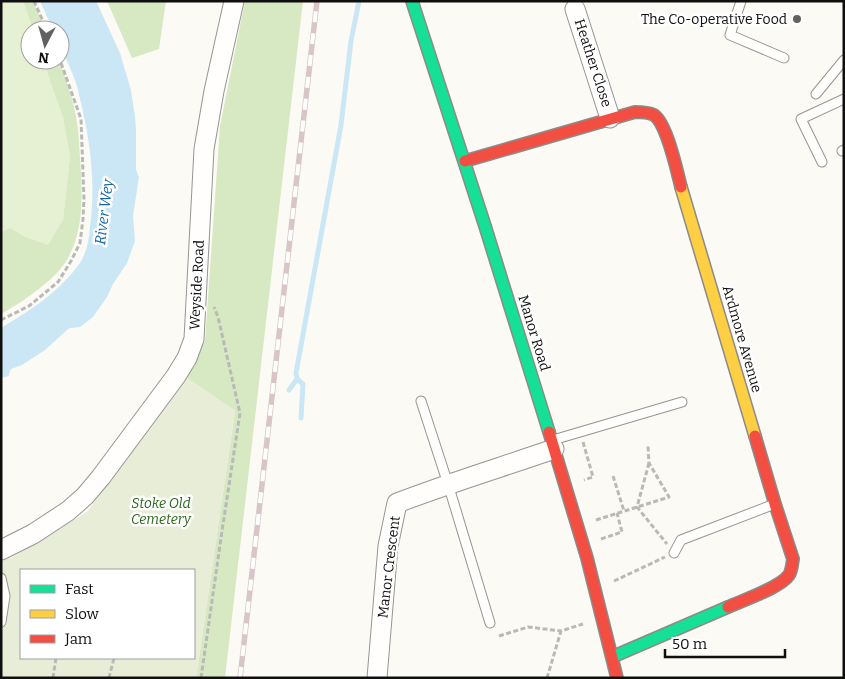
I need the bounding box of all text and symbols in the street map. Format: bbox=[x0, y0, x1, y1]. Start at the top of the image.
place label: The Co-operative Food bbox=[641, 11, 787, 28]
marker: The Co-operative Food bbox=[791, 13, 803, 25]
street label: Heather Close bbox=[571, 17, 615, 109]
north arrow bbox=[20, 20, 70, 70]
text: N bbox=[37, 48, 50, 66]
water label: River Wey bbox=[91, 177, 117, 246]
street label: Weyside Road bbox=[186, 239, 208, 331]
street label: Ardmore Avenue bbox=[719, 283, 765, 395]
street label: Manor Road bbox=[514, 293, 554, 373]
park label: Stoke Old Cemetery bbox=[131, 495, 192, 528]
street label: Manor Crescent bbox=[374, 515, 404, 619]
legend bbox=[20, 569, 195, 659]
text: Fast bbox=[65, 580, 94, 598]
text: Slow bbox=[65, 605, 100, 623]
scale bar bbox=[665, 626, 785, 658]
text: Jam bbox=[64, 630, 93, 648]
text: 50 m bbox=[672, 635, 708, 653]

